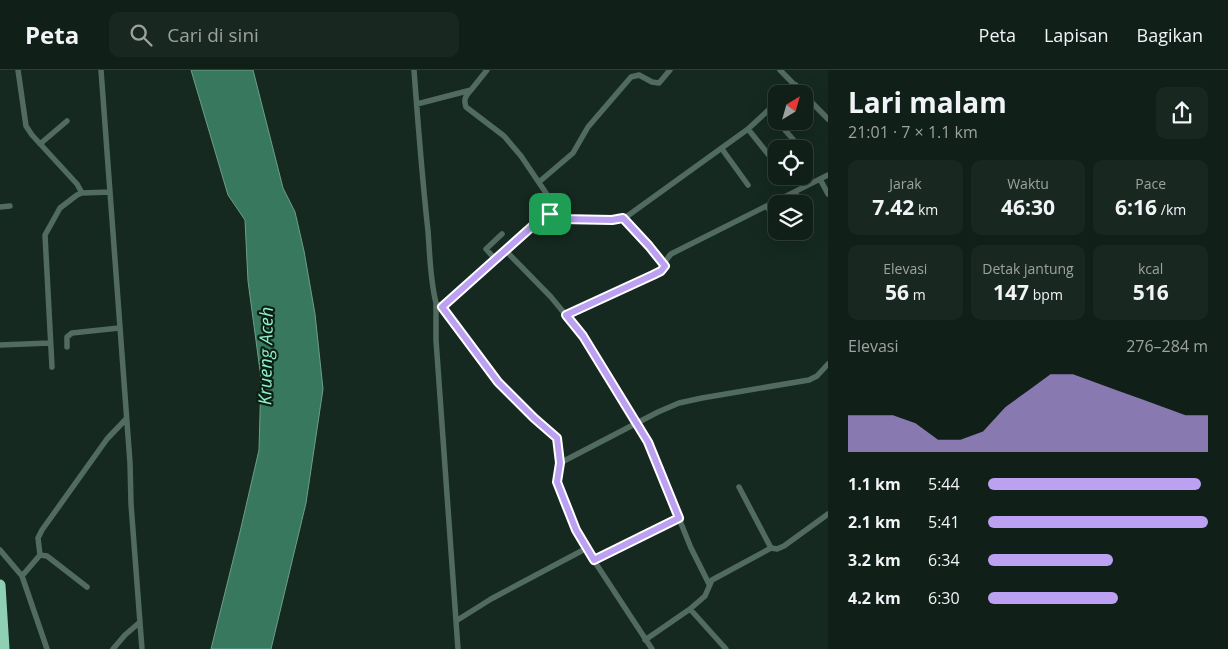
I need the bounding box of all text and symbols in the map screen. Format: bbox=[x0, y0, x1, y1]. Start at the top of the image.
search box bbox=[109, 12, 459, 57]
text: Peta bbox=[25, 18, 79, 51]
icon: search bbox=[127, 21, 155, 49]
text: Cari di sini bbox=[167, 22, 259, 48]
text: Peta bbox=[979, 23, 1016, 47]
text: Lapisan bbox=[1044, 23, 1109, 47]
text: Bagikan bbox=[1137, 23, 1203, 47]
text: Lari malam bbox=[848, 83, 1007, 121]
north arrow bbox=[768, 85, 812, 130]
map controls bbox=[768, 85, 813, 240]
button: share bbox=[1156, 87, 1208, 139]
text: 21:01 · 7 × 1.1 km bbox=[848, 121, 978, 143]
button: locate bbox=[768, 140, 813, 185]
text: Jarak bbox=[889, 174, 922, 193]
text: Waktu bbox=[1007, 174, 1049, 193]
text: Pace bbox=[1135, 174, 1166, 193]
pin bbox=[529, 193, 571, 235]
text: 7.42 bbox=[872, 193, 914, 221]
text: 46:30 bbox=[1001, 193, 1055, 221]
text: 6:16 bbox=[1115, 193, 1157, 221]
button: layers bbox=[768, 195, 813, 240]
icon: arrive bbox=[536, 200, 564, 228]
text: km bbox=[914, 200, 938, 219]
text: /km bbox=[1157, 200, 1186, 219]
text: Elevasi bbox=[883, 259, 927, 278]
text: Detak jantung bbox=[982, 259, 1074, 278]
text: kcal bbox=[1138, 259, 1163, 278]
text: 56 bbox=[885, 278, 909, 306]
text: 147 bbox=[993, 278, 1029, 306]
text: 516 bbox=[1133, 278, 1169, 306]
text: m bbox=[909, 285, 926, 304]
text: bpm bbox=[1029, 285, 1063, 304]
water label: Krueng Aceh bbox=[252, 307, 278, 405]
text: Elevasi bbox=[848, 335, 898, 357]
text: 276–284 m bbox=[1126, 335, 1208, 357]
text: 1.1 km bbox=[848, 473, 901, 495]
text: 5:44 bbox=[928, 473, 960, 495]
text: 2.1 km bbox=[848, 511, 901, 533]
text: 5:41 bbox=[928, 511, 960, 533]
text: 3.2 km bbox=[848, 549, 901, 571]
text: 6:34 bbox=[928, 549, 960, 571]
text: 4.2 km bbox=[848, 587, 901, 609]
text: 6:30 bbox=[928, 587, 960, 609]

